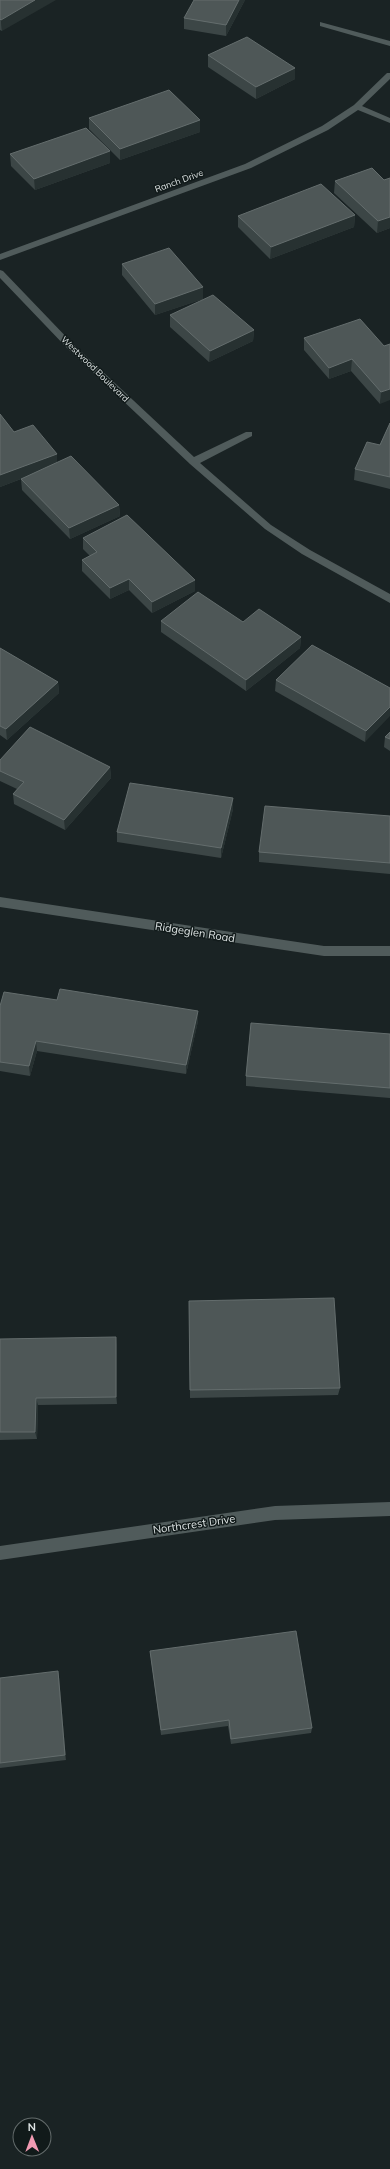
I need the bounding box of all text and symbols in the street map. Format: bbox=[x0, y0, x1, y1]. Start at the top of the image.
street label: Ranch Drive bbox=[153, 167, 205, 194]
street label: Westwood Boulevard bbox=[59, 333, 132, 404]
street label: Ridgeglen Road bbox=[154, 919, 236, 945]
street label: Northcrest Drive bbox=[152, 1511, 236, 1537]
north arrow bbox=[12, 2117, 52, 2157]
text: N bbox=[28, 2120, 36, 2134]

